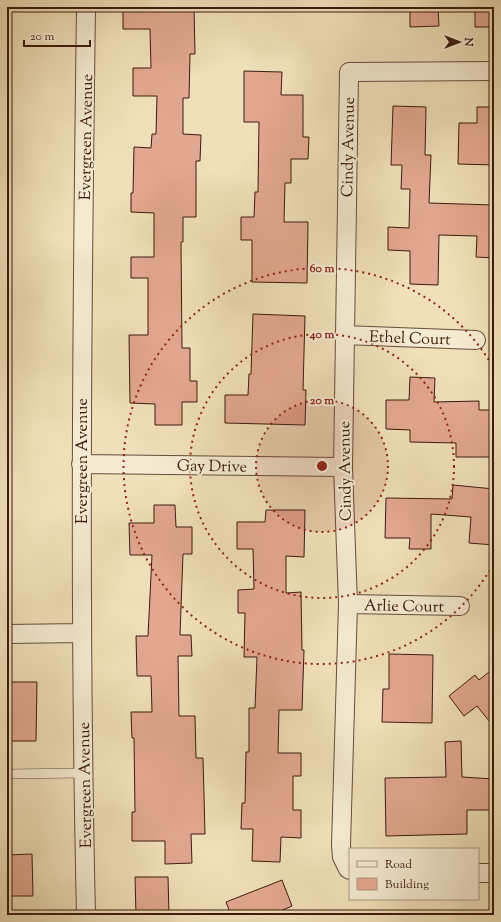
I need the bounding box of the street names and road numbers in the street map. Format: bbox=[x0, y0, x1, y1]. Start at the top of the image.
street label: Evergreen Avenue bbox=[75, 74, 100, 200]
street label: Cindy Avenue bbox=[337, 97, 362, 197]
street label: Ethel Court bbox=[369, 327, 452, 352]
street label: Evergreen Avenue bbox=[72, 398, 95, 524]
street label: Cindy Avenue bbox=[334, 421, 359, 521]
street label: Gay Drive bbox=[177, 455, 247, 480]
street label: Arlie Court bbox=[364, 595, 445, 620]
street label: Evergreen Avenue bbox=[74, 722, 99, 848]

